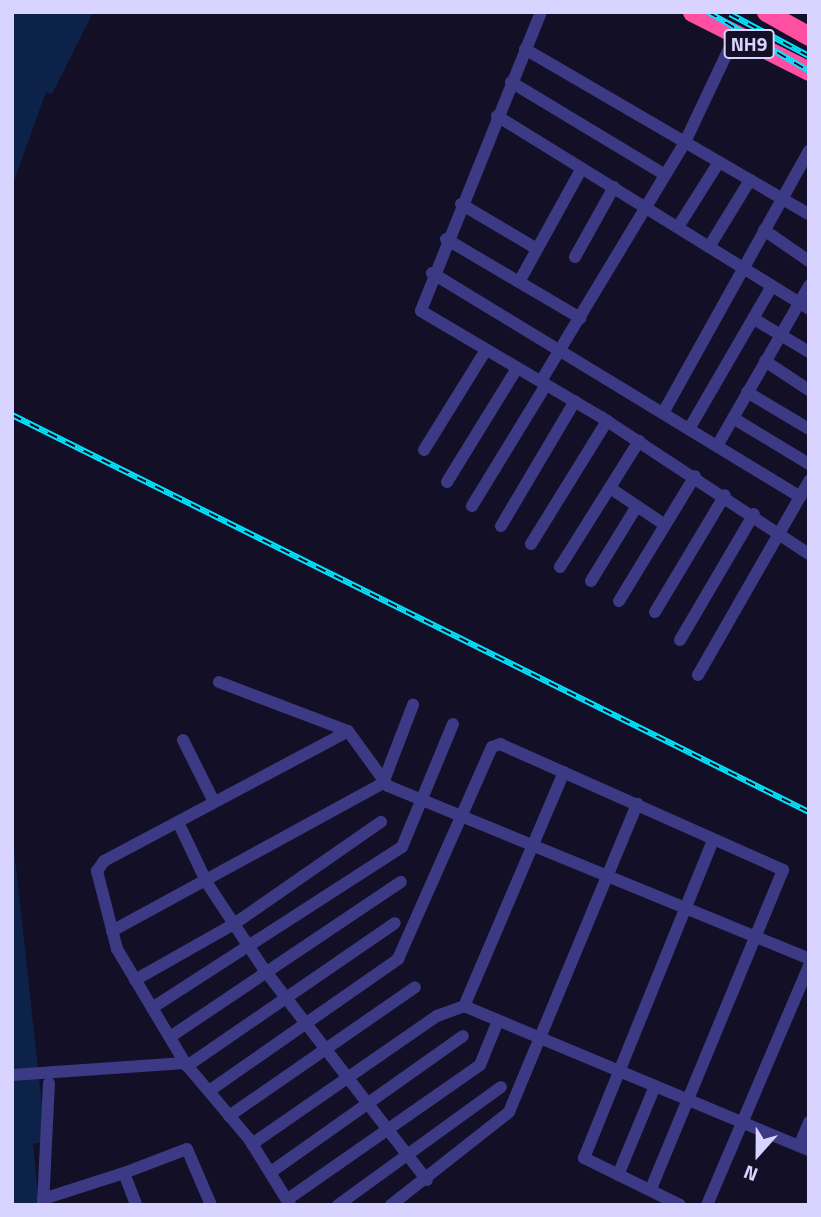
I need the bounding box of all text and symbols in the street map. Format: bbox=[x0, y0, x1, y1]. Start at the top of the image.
road number: NH9 bbox=[723, 28, 775, 60]
north arrow bbox=[723, 1119, 793, 1189]
text: N bbox=[739, 1158, 762, 1190]

